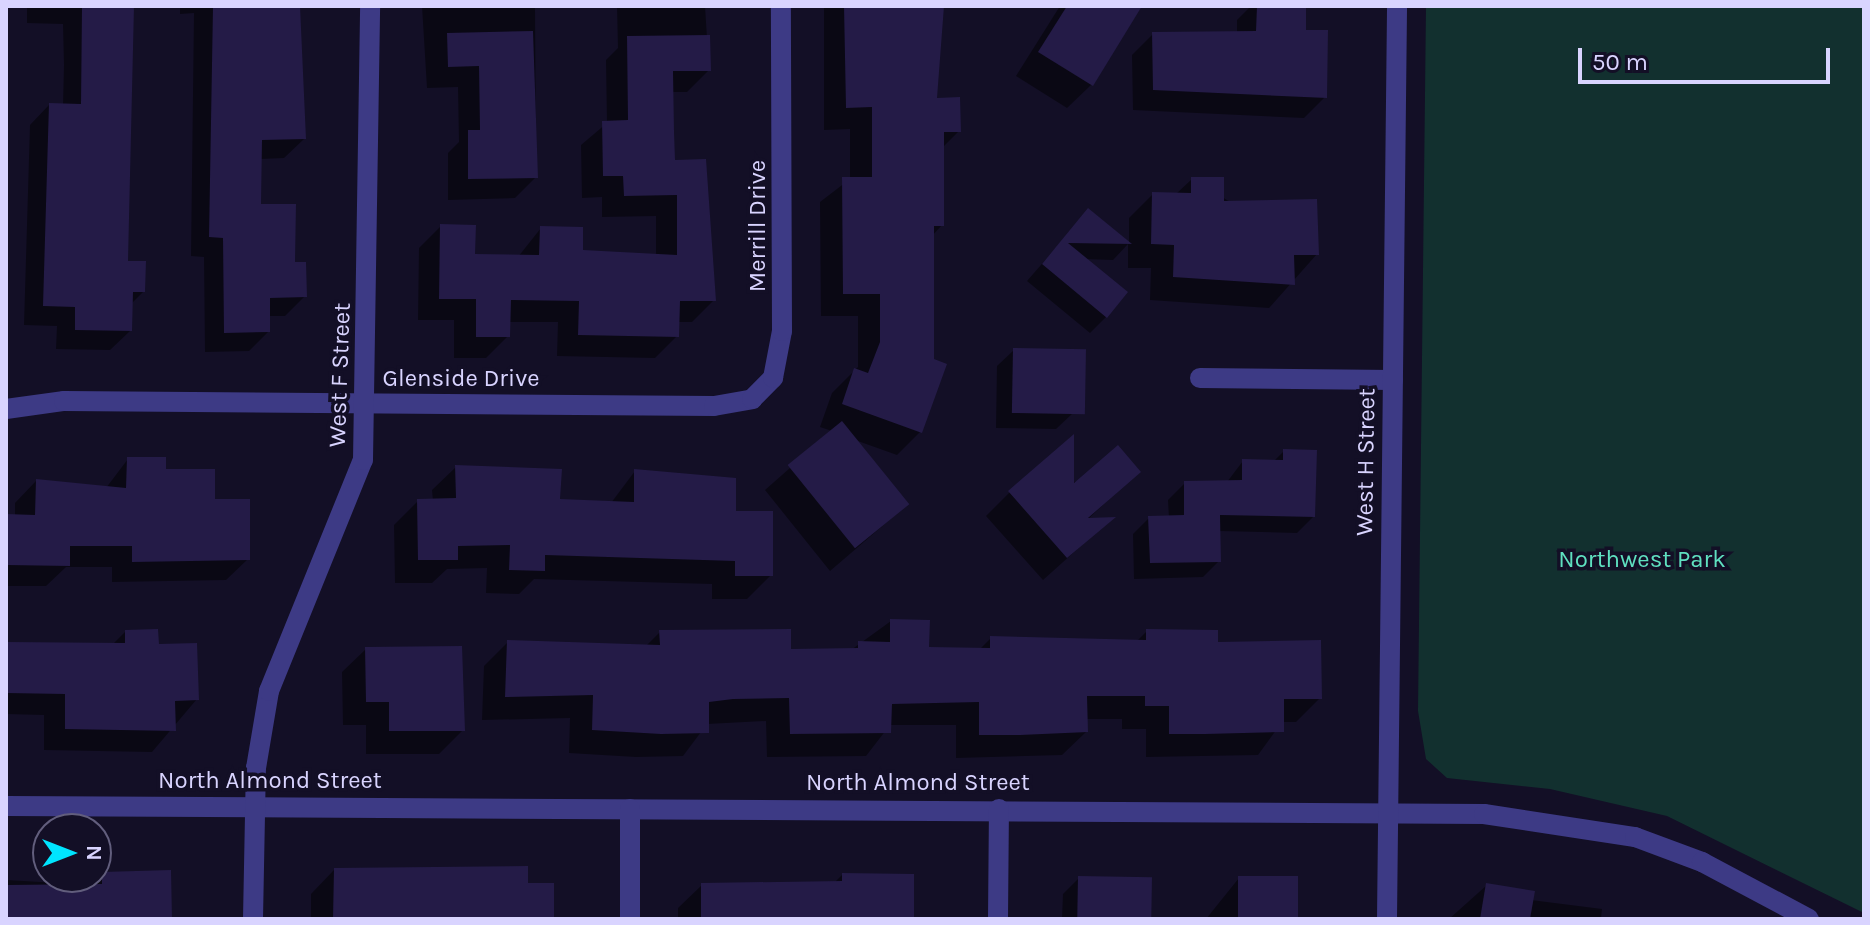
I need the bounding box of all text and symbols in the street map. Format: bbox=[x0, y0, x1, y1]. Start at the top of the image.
scale bar bbox=[1582, 32, 1834, 82]
text: 50 m bbox=[1592, 48, 1648, 76]
street label: Merrill Drive bbox=[744, 160, 772, 292]
street label: West F Street bbox=[323, 302, 357, 448]
street label: Glenside Drive bbox=[382, 365, 540, 393]
street label: West H Street bbox=[1350, 388, 1382, 536]
park label: Northwest Park bbox=[1558, 546, 1726, 574]
street label: North Almond Street bbox=[158, 767, 382, 795]
street label: North Almond Street bbox=[806, 769, 1030, 797]
north arrow bbox=[32, 813, 112, 893]
text: N bbox=[81, 845, 107, 861]

